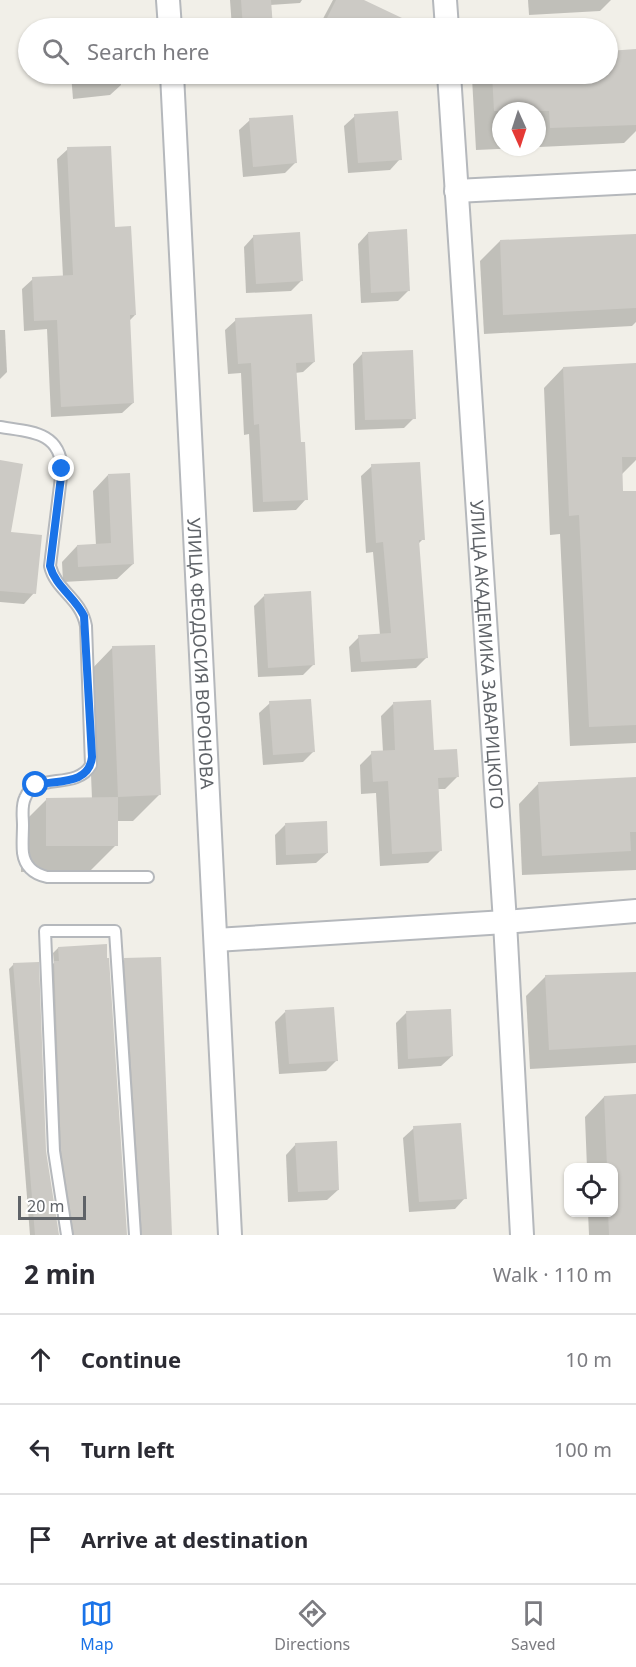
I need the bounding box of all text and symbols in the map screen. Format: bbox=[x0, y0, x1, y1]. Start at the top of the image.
search box bbox=[18, 18, 618, 84]
icon: search bbox=[39, 35, 72, 68]
text: Search here bbox=[87, 36, 209, 66]
north arrow bbox=[492, 102, 546, 156]
route end bbox=[48, 455, 74, 481]
street label: УЛИЦА АКАДЕМИКА ЗАВАРИЦКОГО bbox=[465, 499, 510, 810]
street label: УЛИЦА ФЕОДОСИЯ ВОРОНОВА bbox=[182, 517, 220, 790]
route start bbox=[22, 771, 48, 797]
map controls bbox=[564, 1163, 618, 1217]
button: locate bbox=[564, 1163, 618, 1217]
scale bar bbox=[18, 1193, 86, 1220]
text: 20 m bbox=[27, 1195, 64, 1217]
text: 2 min bbox=[24, 1256, 96, 1292]
text: Walk · 110 m bbox=[493, 1261, 612, 1288]
icon: ahead bbox=[24, 1343, 57, 1376]
text: Continue bbox=[81, 1344, 181, 1374]
text: 10 m bbox=[565, 1346, 612, 1373]
icon: left bbox=[24, 1433, 57, 1466]
text: Turn left bbox=[81, 1434, 175, 1464]
text: 100 m bbox=[554, 1436, 612, 1463]
icon: arrive bbox=[24, 1523, 57, 1556]
text: Arrive at destination bbox=[81, 1524, 308, 1554]
tab: Map bbox=[80, 1597, 114, 1655]
tab: Directions bbox=[274, 1597, 350, 1655]
tab: Saved bbox=[511, 1597, 556, 1655]

